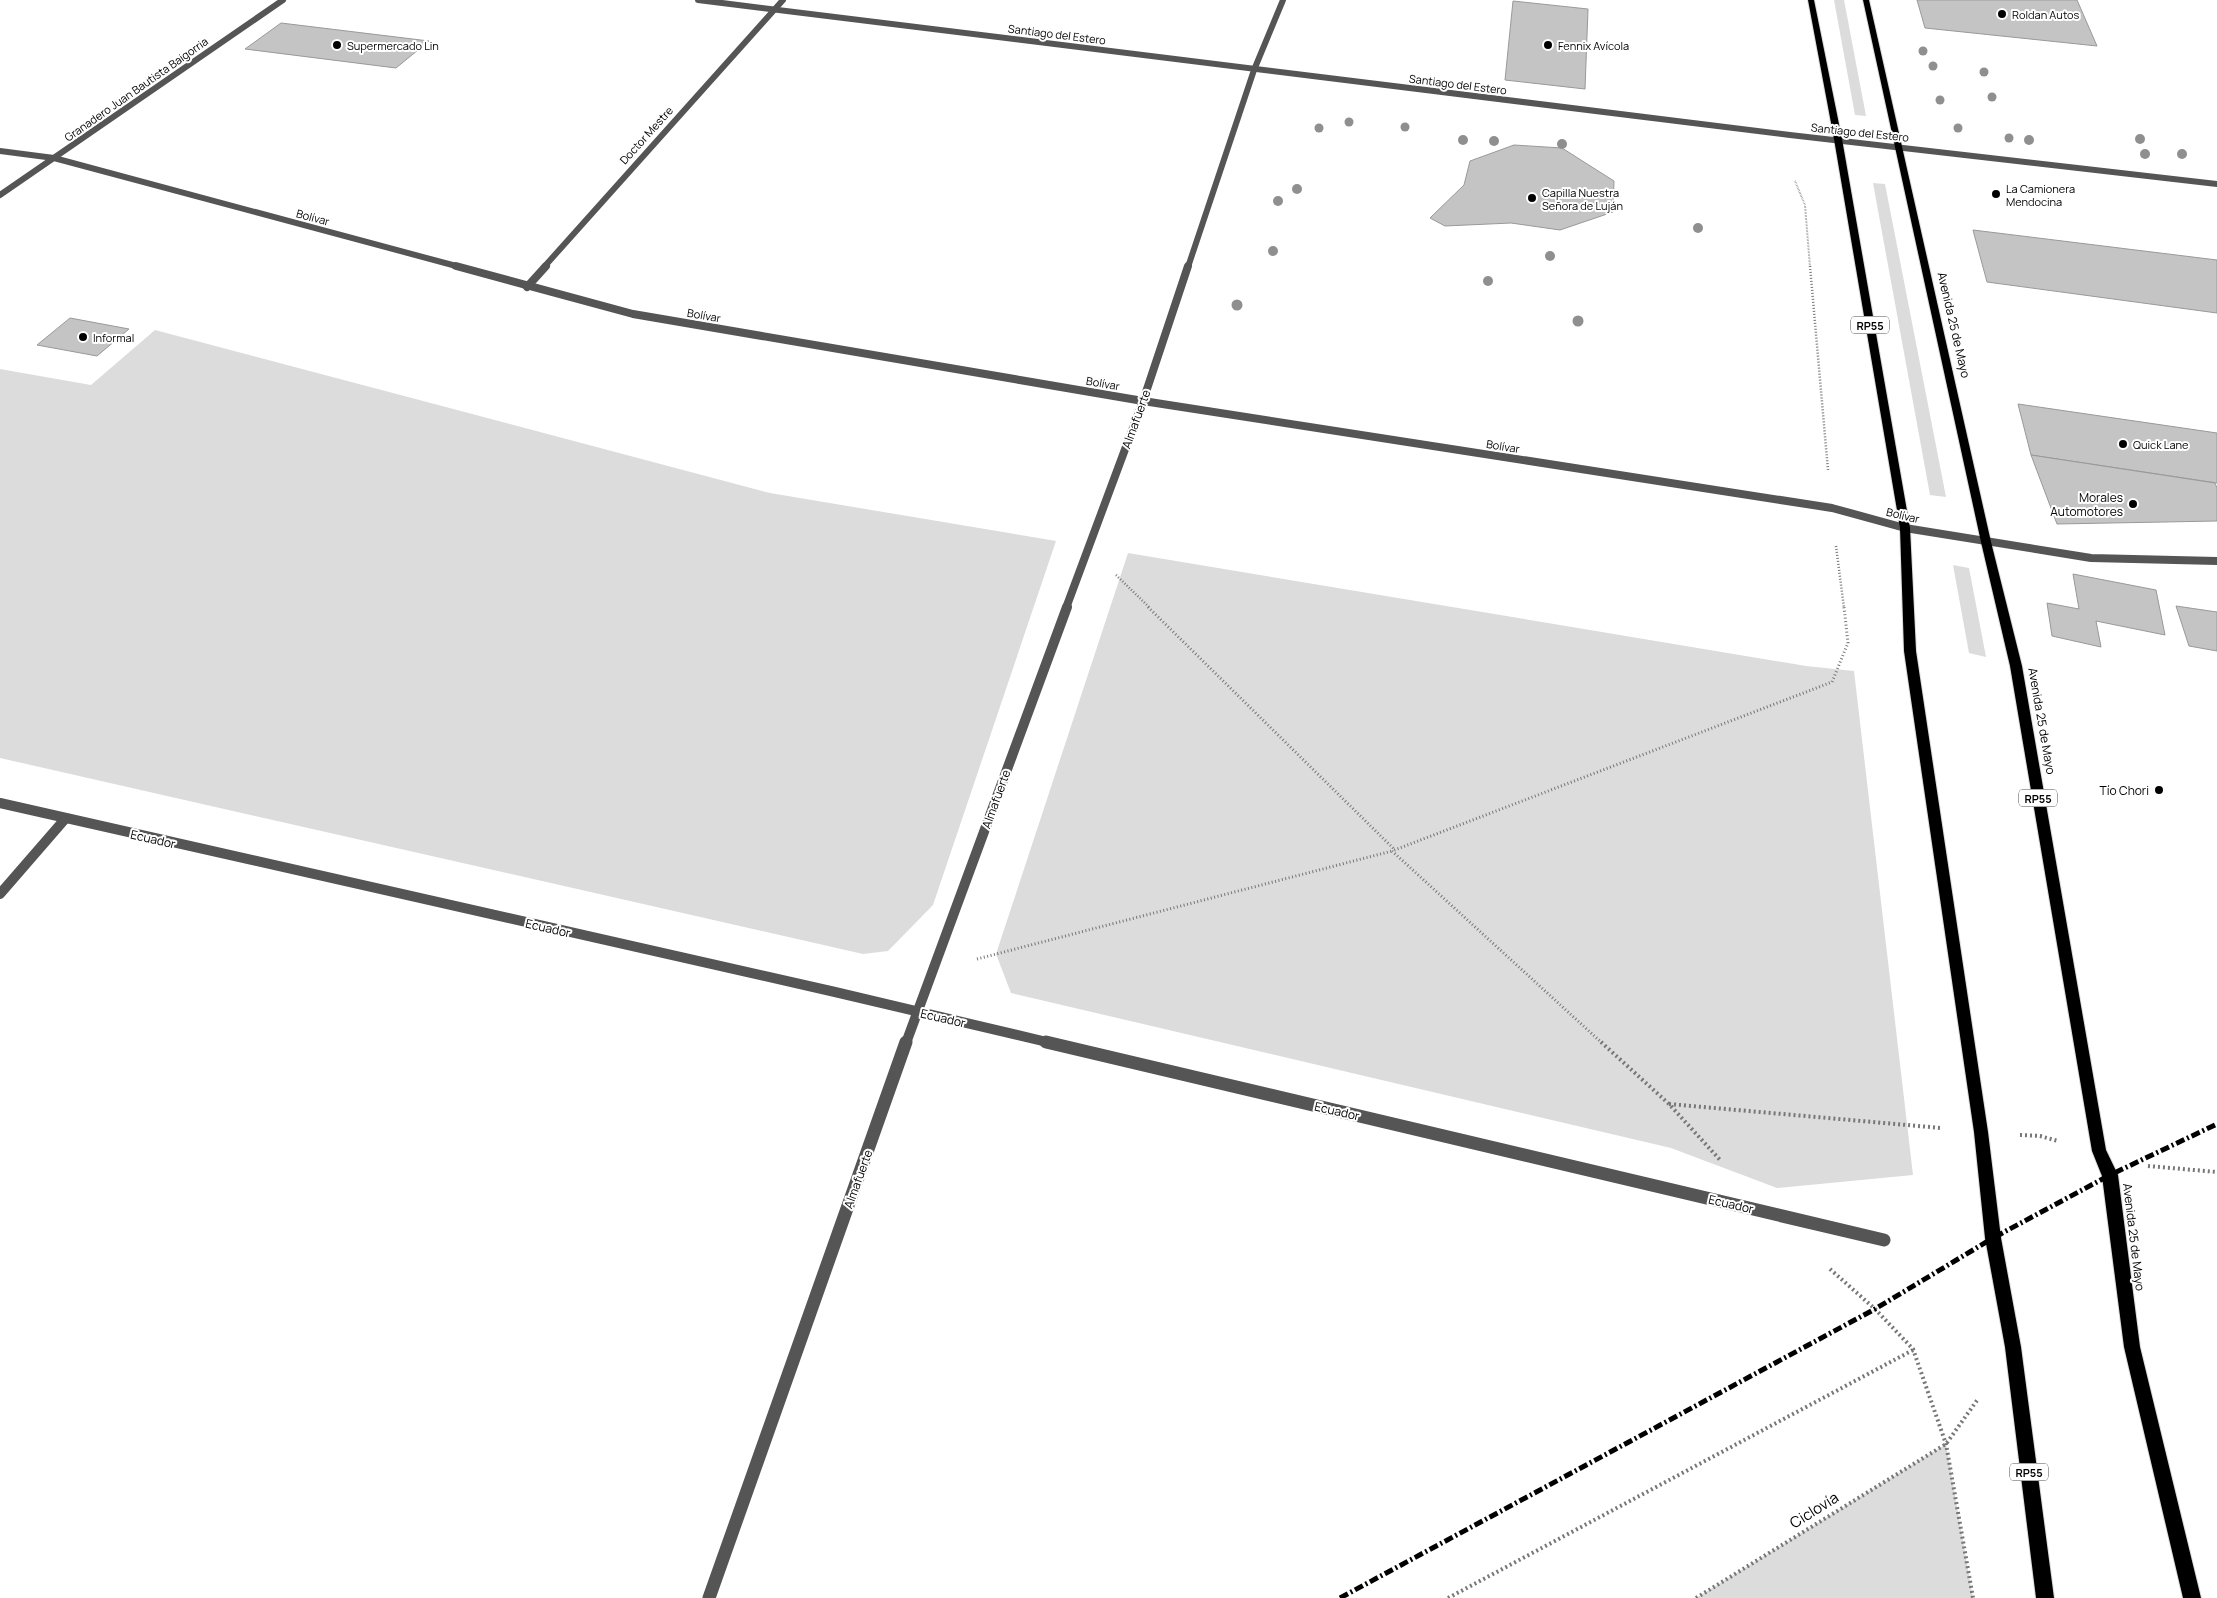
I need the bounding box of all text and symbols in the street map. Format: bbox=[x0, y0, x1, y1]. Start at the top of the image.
place label: Roldan Autos bbox=[2012, 7, 2080, 22]
marker: Roldan Autos bbox=[1996, 8, 2008, 20]
street label: Santiago del Estero bbox=[1007, 21, 1107, 48]
street label: Granadero Juan Bautista Baigorria bbox=[61, 33, 211, 145]
place label: Supermercado Lin bbox=[347, 38, 439, 53]
place label: Fennix Avícola bbox=[1558, 38, 1629, 53]
marker: Supermercado Lin bbox=[331, 39, 343, 51]
marker: Fennix Avícola bbox=[1542, 39, 1554, 51]
street label: Santiago del Estero bbox=[1408, 71, 1508, 98]
street label: Doctor Mestre bbox=[616, 102, 676, 167]
street label: Santiago del Estero bbox=[1810, 119, 1910, 145]
place label: La Camionera Mendocina bbox=[2006, 181, 2075, 209]
place label: Capilla Nuestra Señora de Luján bbox=[1542, 185, 1623, 213]
marker: La Camionera Mendocina bbox=[1990, 188, 2002, 200]
marker: Capilla Nuestra Señora de Luján bbox=[1526, 192, 1538, 204]
street label: Bolívar bbox=[295, 205, 331, 229]
street label: Avenida 25 de Mayo bbox=[1934, 270, 1974, 380]
street label: Bolívar bbox=[686, 305, 722, 325]
road number: RP55 bbox=[1851, 316, 1889, 334]
place label: Informal bbox=[93, 330, 134, 345]
marker: Informal bbox=[77, 331, 89, 343]
street label: Bolívar bbox=[1085, 373, 1121, 393]
street label: Almafuerte bbox=[1117, 387, 1155, 451]
street label: Bolívar bbox=[1485, 436, 1521, 456]
place label: Quick Lane bbox=[2133, 437, 2189, 452]
marker: Quick Lane bbox=[2117, 438, 2129, 450]
place label: Morales Automotores bbox=[2050, 489, 2123, 520]
marker: Morales Automotores bbox=[2127, 498, 2139, 510]
street label: Bolívar bbox=[1885, 504, 1921, 526]
street label: Avenida 25 de Mayo bbox=[2024, 666, 2060, 776]
street label: Almafuerte bbox=[977, 767, 1015, 831]
place label: Tío Chori bbox=[2100, 782, 2149, 799]
marker: Tío Chori bbox=[2153, 784, 2165, 796]
road number: RP55 bbox=[2019, 790, 2057, 806]
street label: Ecuador bbox=[129, 826, 178, 853]
street label: Ecuador bbox=[524, 915, 573, 942]
street label: Ecuador bbox=[919, 1005, 968, 1032]
street label: Ecuador bbox=[1313, 1098, 1362, 1125]
street label: Almafuerte bbox=[839, 1147, 877, 1211]
street label: Avenida 25 de Mayo bbox=[2119, 1182, 2149, 1292]
street label: Ecuador bbox=[1707, 1191, 1756, 1218]
road number: RP55 bbox=[2010, 1464, 2048, 1480]
street label: Ciclovía bbox=[1786, 1487, 1842, 1533]

